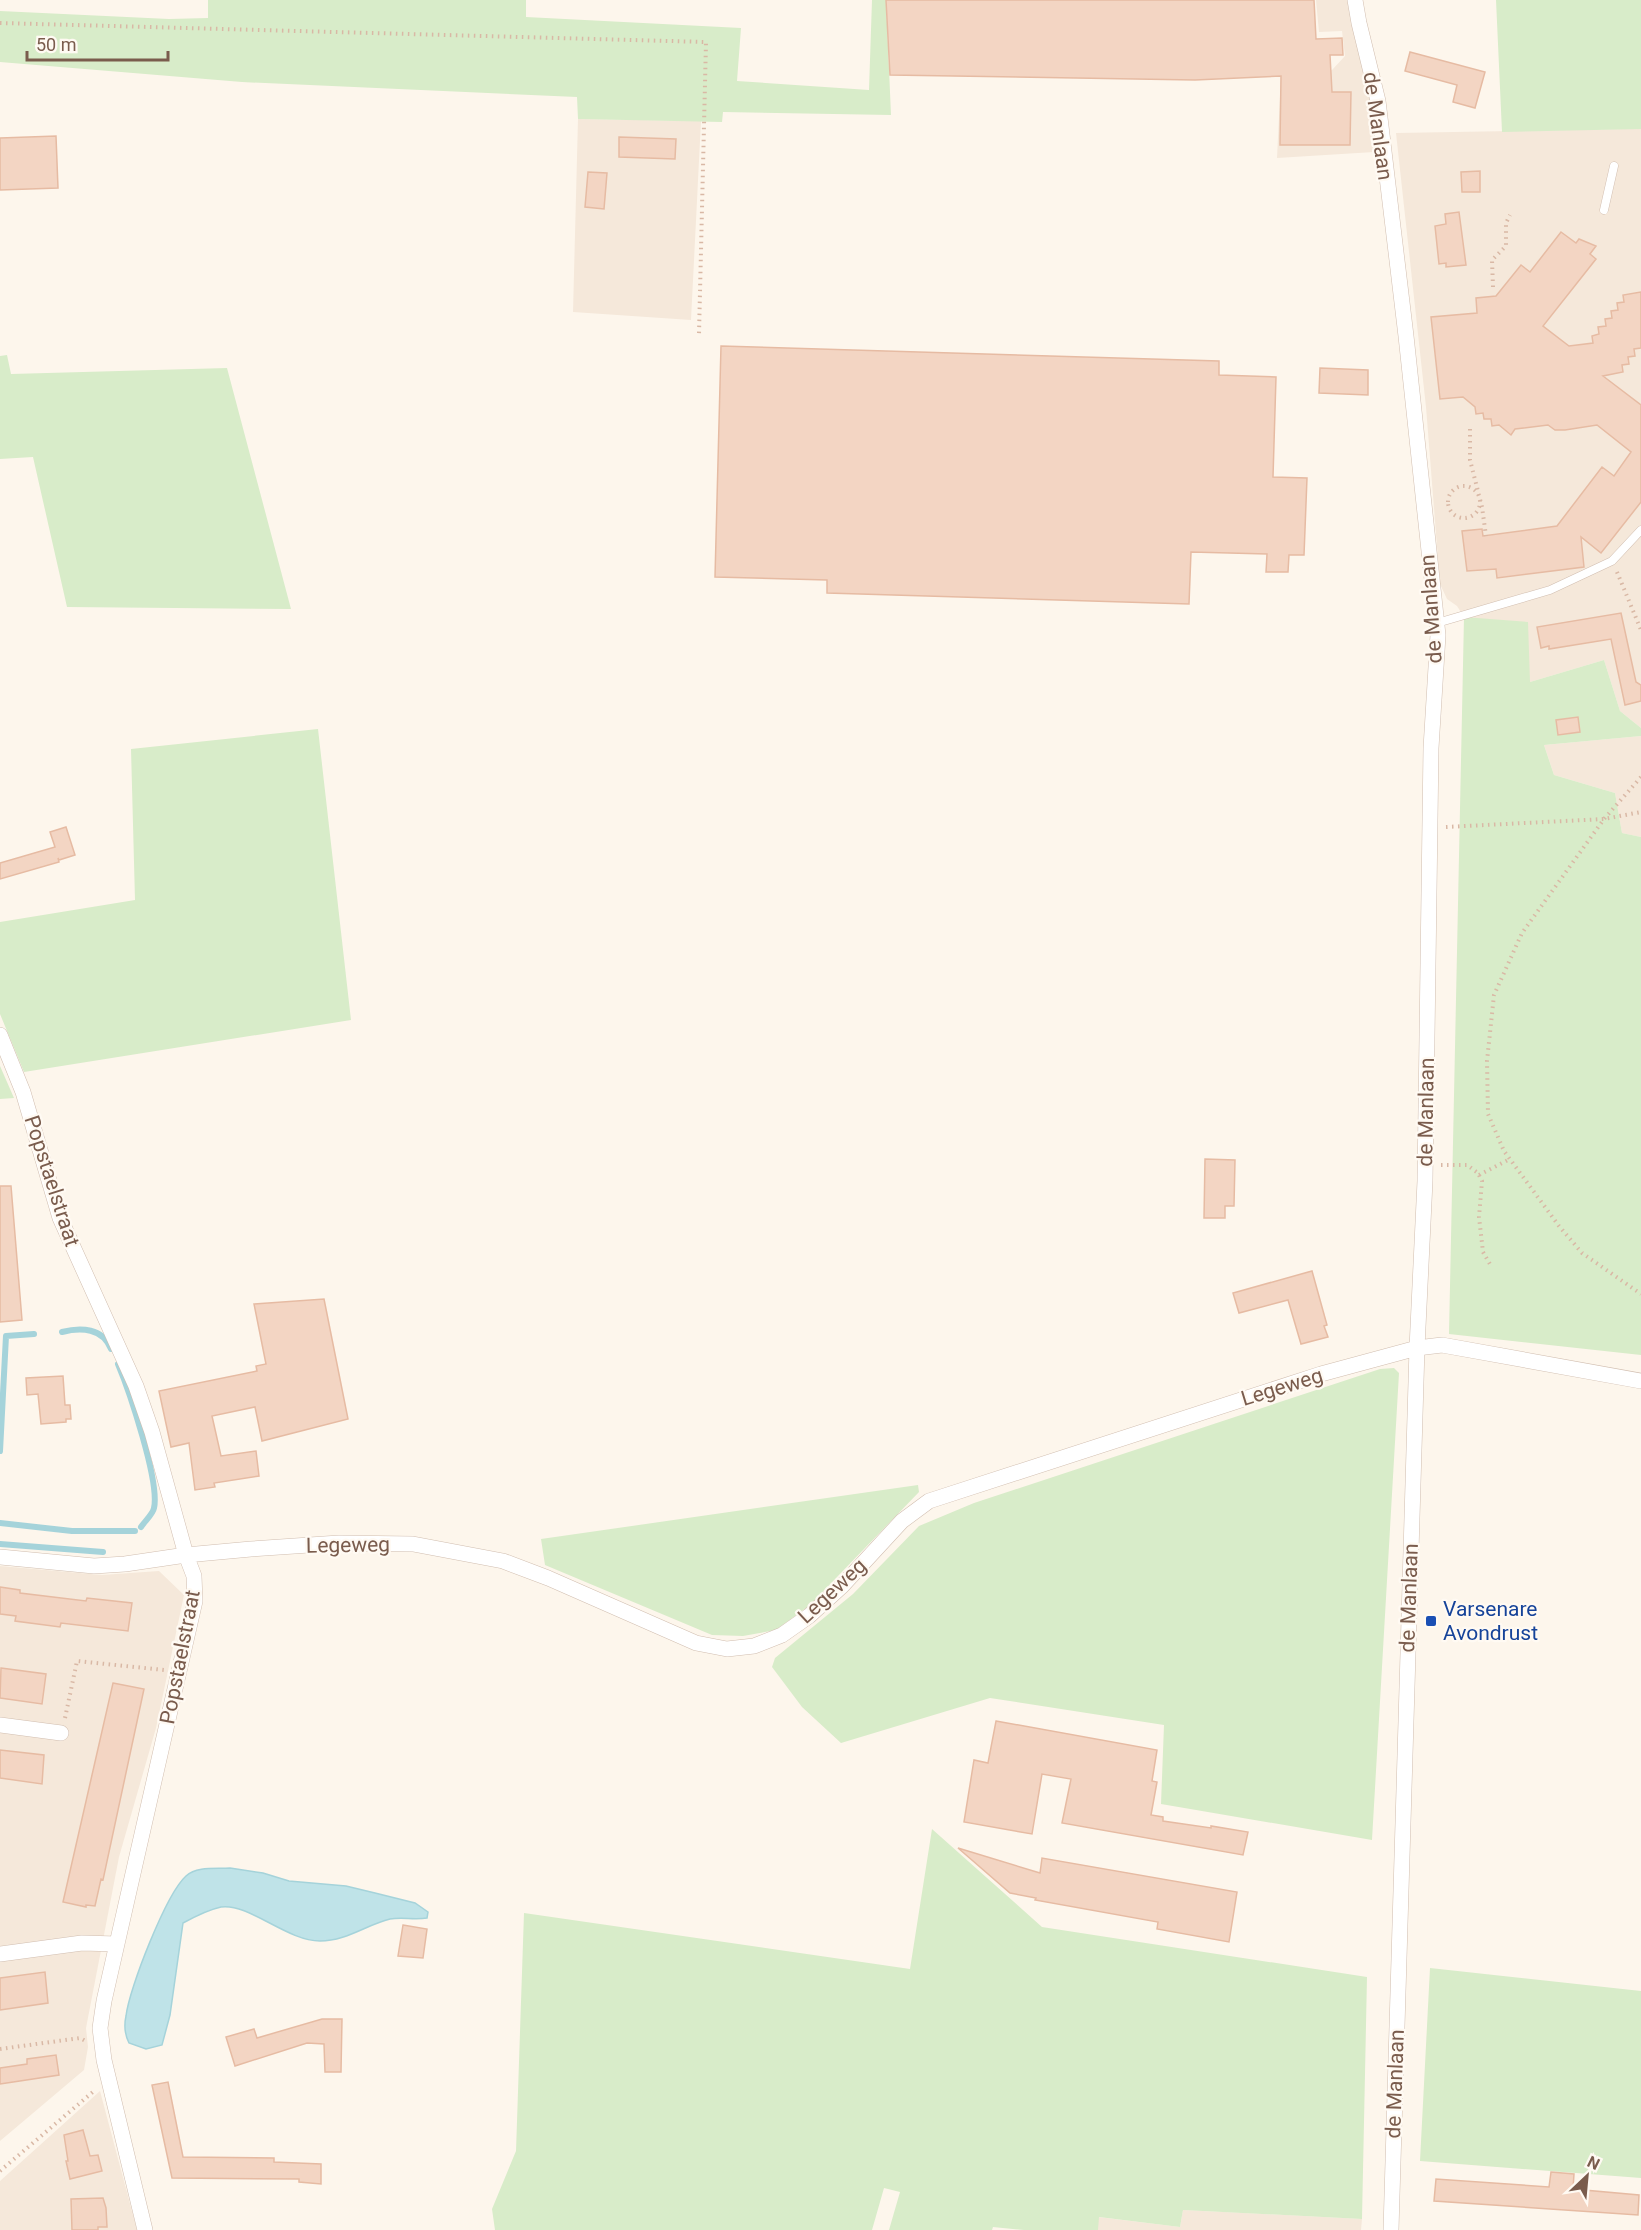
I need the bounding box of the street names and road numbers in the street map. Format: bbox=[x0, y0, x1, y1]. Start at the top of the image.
street label: de Manlaan bbox=[1359, 70, 1397, 182]
street label: de Manlaan bbox=[1415, 554, 1447, 664]
street label: de Manlaan bbox=[1413, 1057, 1439, 1167]
street label: Popstaelstraat bbox=[20, 1112, 85, 1250]
street label: Legeweg bbox=[1238, 1363, 1326, 1411]
street label: Legeweg bbox=[306, 1532, 390, 1558]
street label: de Manlaan bbox=[1395, 1543, 1423, 1653]
street label: Legeweg bbox=[793, 1554, 871, 1628]
street label: Popstaelstraat bbox=[155, 1588, 205, 1726]
street label: de Manlaan bbox=[1381, 2029, 1409, 2139]

